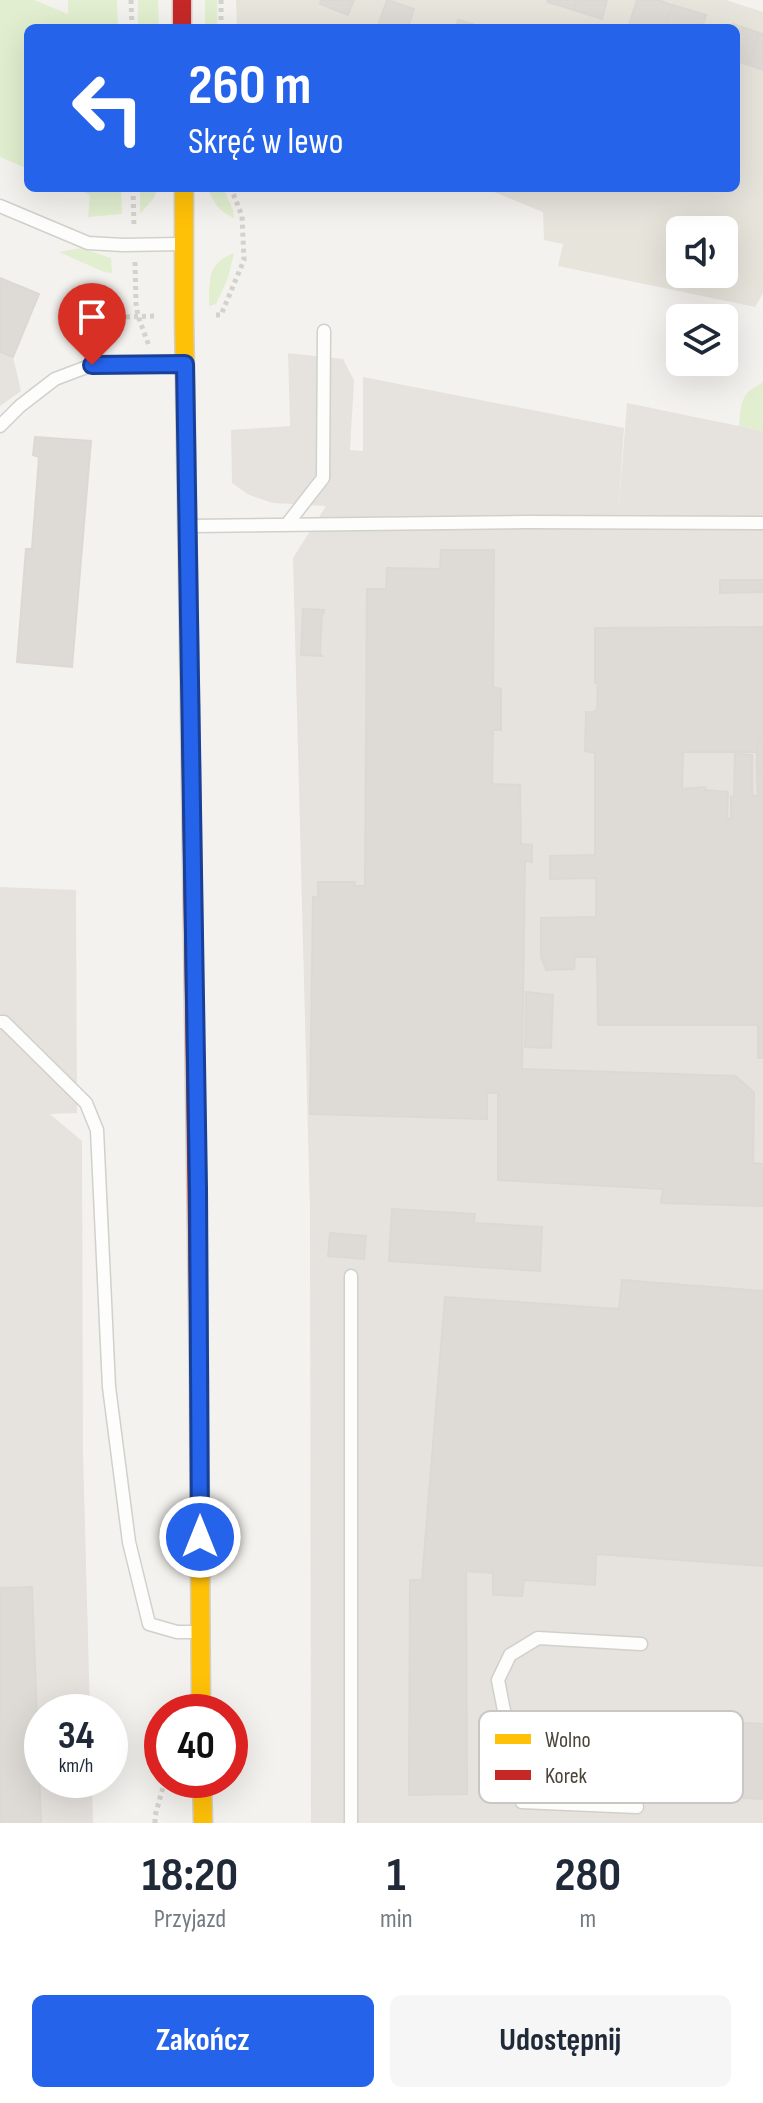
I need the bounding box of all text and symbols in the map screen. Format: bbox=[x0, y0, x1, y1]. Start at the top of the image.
text: 260 m bbox=[188, 53, 311, 120]
icon: left bbox=[56, 56, 160, 160]
text: Skręć w lewo bbox=[188, 121, 343, 164]
map controls bbox=[666, 216, 738, 376]
button: sound bbox=[666, 216, 738, 288]
pin bbox=[58, 283, 126, 365]
icon: arrive bbox=[70, 295, 114, 339]
button: layers bbox=[666, 304, 738, 376]
position arrow bbox=[158, 1495, 242, 1579]
speed limit sign: 40 bbox=[144, 1694, 248, 1798]
legend bbox=[479, 1711, 743, 1803]
text: 34 bbox=[58, 1712, 94, 1760]
text: Wolno bbox=[545, 1727, 591, 1754]
text: km/h bbox=[59, 1754, 93, 1778]
text: Korek bbox=[545, 1763, 588, 1790]
text: 18:20 bbox=[142, 1847, 238, 1904]
text: 1 bbox=[387, 1847, 406, 1904]
text: 280 bbox=[555, 1847, 621, 1904]
text: Przyjazd bbox=[154, 1904, 226, 1935]
text: min bbox=[380, 1904, 413, 1935]
text: m bbox=[579, 1904, 596, 1935]
button: Zakończ bbox=[32, 1995, 374, 2087]
button: Udostępnij bbox=[390, 1995, 731, 2087]

